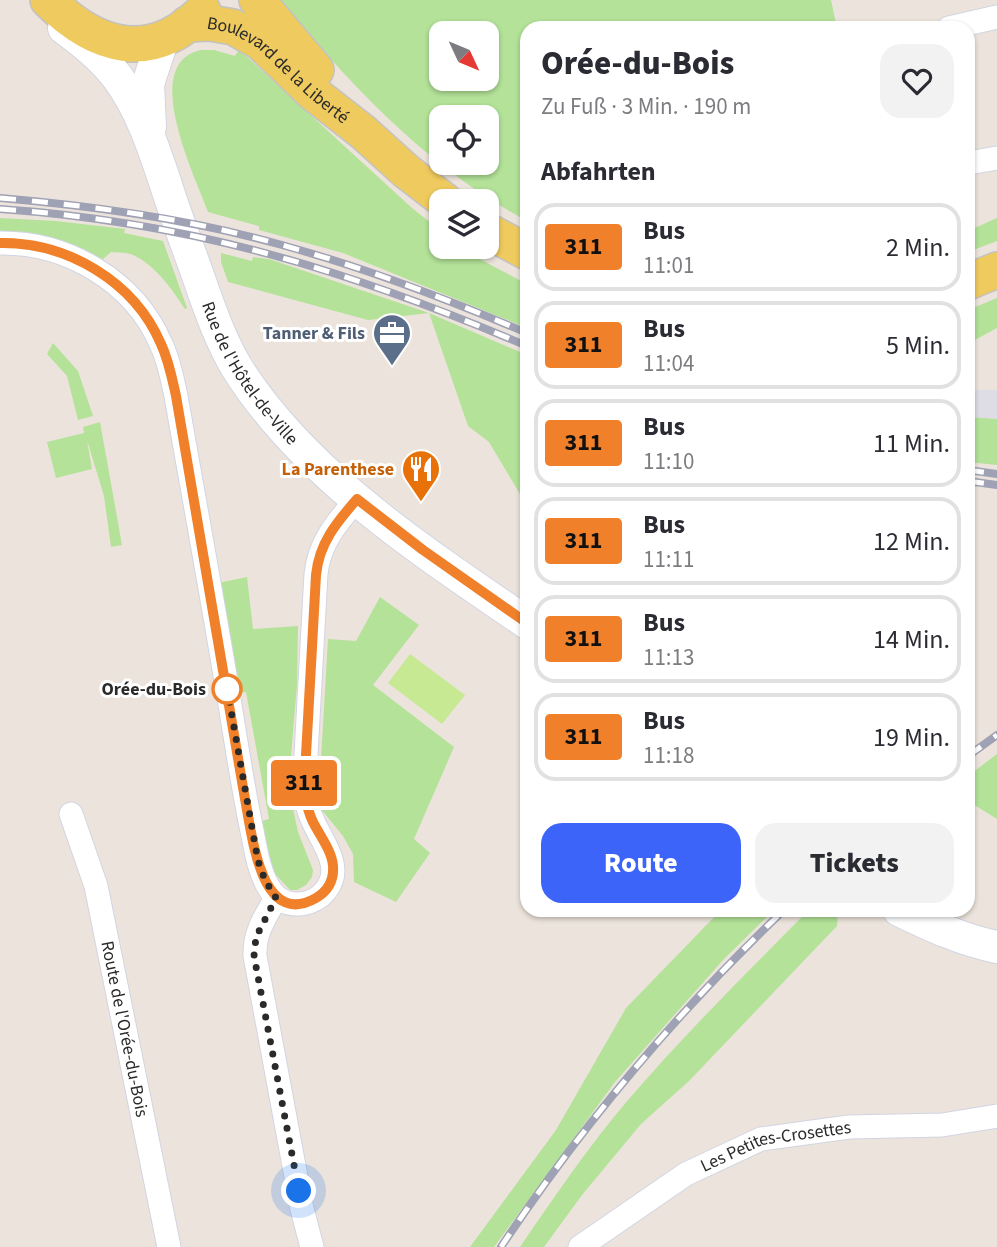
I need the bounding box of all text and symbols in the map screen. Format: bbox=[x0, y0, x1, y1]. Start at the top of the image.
street label: Boulevard de la Liberté bbox=[205, 11, 354, 130]
north arrow bbox=[429, 21, 499, 91]
map controls bbox=[429, 21, 499, 259]
text: Orée-du-Bois bbox=[541, 40, 734, 87]
button: heart bbox=[880, 44, 954, 118]
text: Zu Fuß · 3 Min. · 190 m bbox=[541, 90, 751, 123]
button: locate bbox=[429, 105, 499, 175]
text: Abfahrten bbox=[541, 153, 656, 190]
button: layers bbox=[429, 189, 499, 259]
text: Bus bbox=[643, 212, 685, 249]
text: 311 bbox=[564, 229, 603, 264]
text: 2 Min. bbox=[886, 229, 950, 266]
text: 11:01 bbox=[643, 249, 694, 282]
street label: Rue de l'Hôtel-de-Ville bbox=[195, 298, 304, 451]
text: Bus bbox=[643, 310, 685, 347]
office icon: Tanner & Fils bbox=[371, 312, 413, 367]
place label: Tanner & Fils bbox=[263, 321, 365, 346]
text: 311 bbox=[564, 327, 603, 362]
text: 5 Min. bbox=[886, 327, 950, 364]
text: 11:04 bbox=[643, 347, 694, 380]
text: Bus bbox=[643, 408, 685, 445]
text: 311 bbox=[564, 425, 603, 460]
text: 11 Min. bbox=[873, 425, 950, 462]
text: 11:10 bbox=[643, 445, 694, 478]
restaurant icon: La Parenthese bbox=[400, 448, 442, 503]
place label: La Parenthese bbox=[282, 457, 394, 482]
text: Bus bbox=[643, 506, 685, 543]
text: 311 bbox=[564, 523, 603, 558]
text: 12 Min. bbox=[873, 523, 950, 560]
text: 11:11 bbox=[643, 543, 694, 576]
text: Bus bbox=[643, 604, 685, 641]
text: 311 bbox=[564, 621, 603, 656]
text: 14 Min. bbox=[873, 621, 950, 658]
text: 11:13 bbox=[643, 641, 694, 674]
marker: Orée-du-Bois bbox=[212, 674, 242, 704]
place label: Orée-du-Bois bbox=[102, 677, 206, 702]
text: Bus bbox=[643, 702, 685, 739]
text: 311 bbox=[564, 719, 603, 754]
text: 19 Min. bbox=[873, 719, 950, 756]
text: 11:18 bbox=[643, 739, 694, 772]
line badge: 311 bbox=[264, 760, 344, 806]
text: 311 bbox=[285, 765, 323, 800]
button: Route bbox=[541, 823, 741, 903]
button: Tickets bbox=[755, 823, 954, 903]
street label: Route de l'Orée-du-Bois bbox=[94, 939, 154, 1119]
street label: Les Petites-Crosettes bbox=[696, 1115, 853, 1179]
your location bbox=[281, 1173, 316, 1208]

